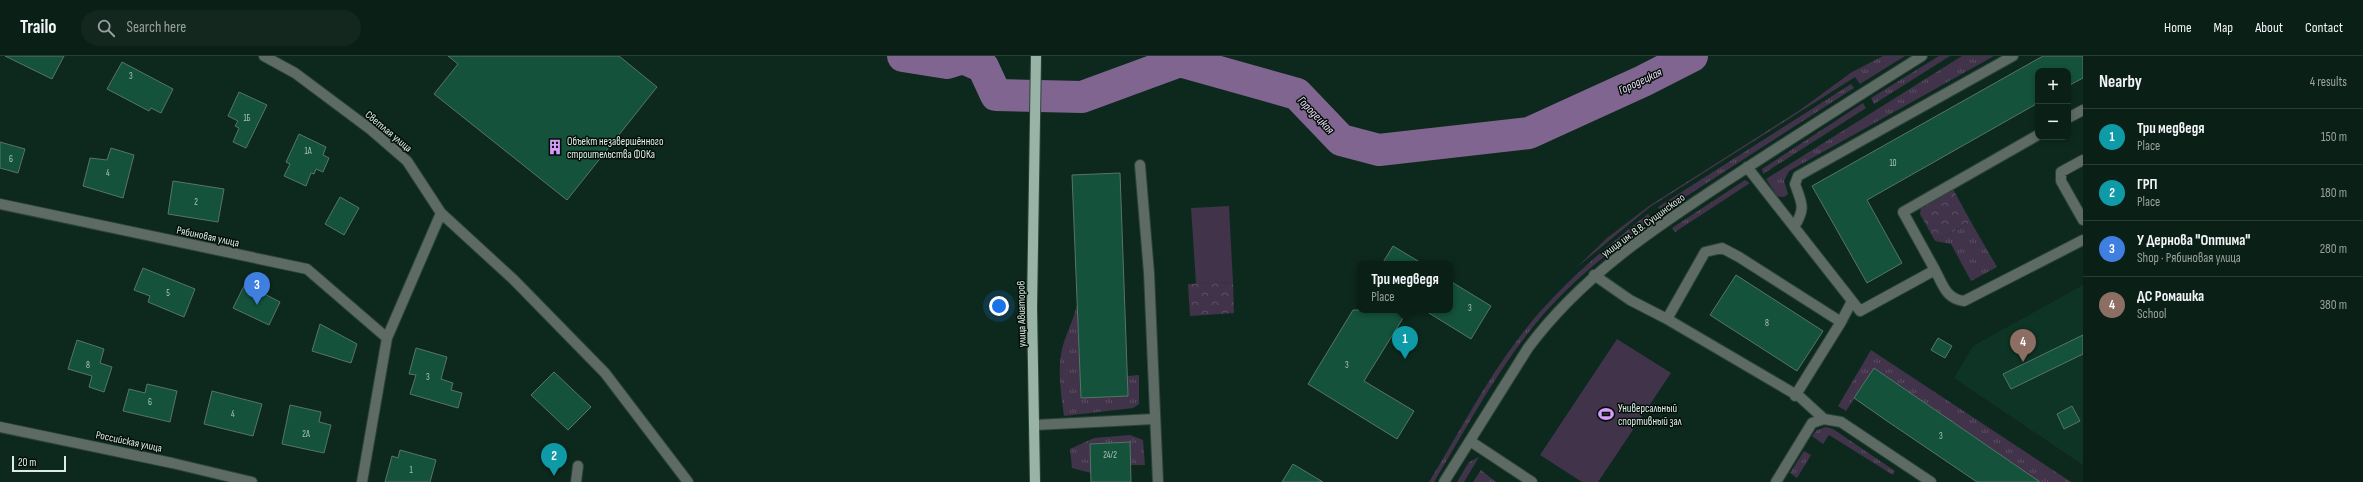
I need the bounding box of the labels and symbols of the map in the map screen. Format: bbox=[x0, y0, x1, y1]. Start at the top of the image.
water label: Городецкая bbox=[1616, 65, 1665, 98]
house number: 3 bbox=[129, 71, 133, 82]
water label: Городецкая bbox=[1294, 93, 1337, 138]
street label: Светлая улица bbox=[363, 108, 415, 155]
house number: 1Б bbox=[243, 113, 251, 124]
place label: Объект незавершённого строительства ФОКа bbox=[567, 135, 664, 161]
building icon: Объект незавершённого строительства ФОКа bbox=[546, 138, 564, 156]
house number: 1А bbox=[304, 146, 312, 157]
house number: 6 bbox=[9, 154, 13, 165]
house number: 10 bbox=[1889, 158, 1897, 169]
house number: 4 bbox=[106, 168, 110, 179]
street label: улица им. В.В. Сущинского bbox=[1599, 191, 1688, 260]
house number: 2 bbox=[194, 197, 198, 208]
street label: Рябиновая улица bbox=[175, 224, 240, 249]
pin: 3 bbox=[244, 272, 270, 305]
street label: улица Авиаторов bbox=[1014, 280, 1029, 347]
house number: 5 bbox=[166, 288, 170, 299]
your location bbox=[989, 296, 1009, 316]
house number: 3 bbox=[1468, 303, 1472, 314]
house number: 8 bbox=[1765, 318, 1769, 329]
pin: 1 bbox=[1392, 326, 1418, 359]
pin: 4 bbox=[2010, 329, 2036, 362]
house number: 8 bbox=[86, 360, 90, 371]
house number: 3 bbox=[1345, 360, 1349, 371]
house number: 3 bbox=[426, 372, 430, 383]
house number: 6 bbox=[148, 397, 152, 408]
place label: Универсальный спортивный зал bbox=[1618, 402, 1682, 428]
sports icon: Универсальный спортивный зал bbox=[1597, 405, 1615, 423]
house number: 4 bbox=[231, 409, 235, 420]
street label: Российская улица bbox=[95, 428, 163, 455]
house number: 2А bbox=[302, 429, 310, 440]
house number: 3 bbox=[1939, 431, 1943, 442]
pin: 2 bbox=[541, 443, 567, 476]
house number: 24/2 bbox=[1103, 450, 1117, 461]
scale bar bbox=[12, 454, 66, 473]
house number: 1 bbox=[409, 465, 413, 476]

